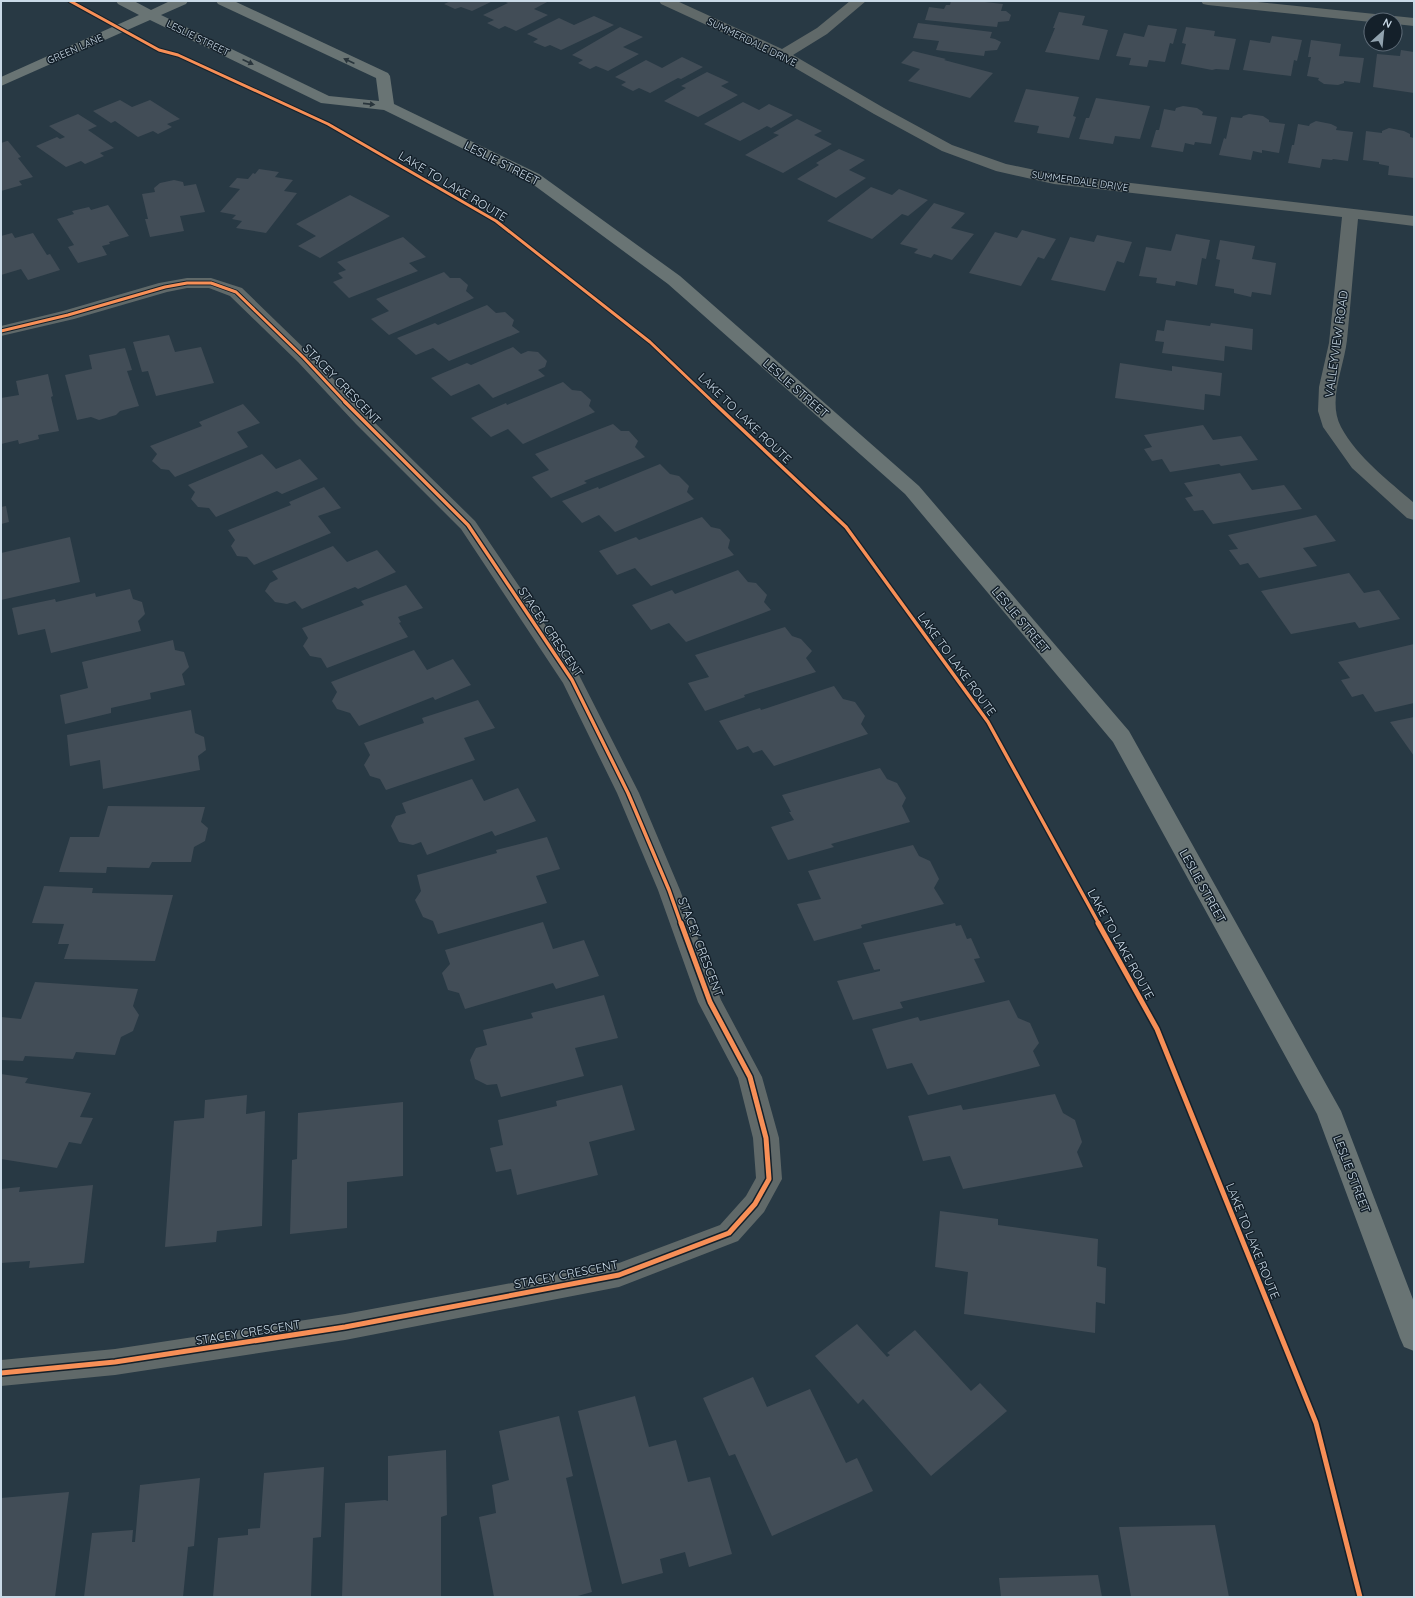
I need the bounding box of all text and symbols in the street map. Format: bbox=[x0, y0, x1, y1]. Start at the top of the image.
north arrow bbox=[1363, 12, 1403, 52]
street label: SUMMERDALE DRIVE bbox=[705, 15, 799, 69]
text: N bbox=[1381, 15, 1394, 31]
street label: LESLIE STREET bbox=[164, 17, 232, 59]
street label: GREEN LANE bbox=[45, 31, 105, 67]
one-way arrow bbox=[344, 58, 355, 64]
one-way arrow bbox=[242, 59, 254, 65]
one-way arrow bbox=[363, 101, 375, 108]
street label: LESLIE STREET bbox=[462, 138, 542, 188]
street label: LAKE TO LAKE ROUTE bbox=[396, 148, 510, 224]
street label: SUMMERDALE DRIVE bbox=[1031, 168, 1130, 194]
street label: VALLEYVIEW ROAD bbox=[1321, 289, 1351, 398]
street label: STACEY CRESCENT bbox=[300, 341, 384, 427]
street label: LESLIE STREET bbox=[760, 355, 832, 421]
street label: LAKE TO LAKE ROUTE bbox=[695, 370, 795, 467]
street label: STACEY CRESCENT bbox=[515, 584, 587, 680]
street label: LESLIE STREET bbox=[989, 584, 1053, 656]
street label: LAKE TO LAKE ROUTE bbox=[915, 609, 1000, 719]
street label: LESLIE STREET bbox=[1176, 846, 1230, 926]
street label: LAKE TO LAKE ROUTE bbox=[1084, 886, 1158, 1002]
street label: STACEY CRESCENT bbox=[675, 895, 727, 999]
street label: LESLIE STREET bbox=[1330, 1133, 1374, 1215]
street label: LAKE TO LAKE ROUTE bbox=[1223, 1181, 1283, 1301]
street label: STACEY CRESCENT bbox=[513, 1257, 619, 1291]
street label: STACEY CRESCENT bbox=[195, 1316, 301, 1348]

